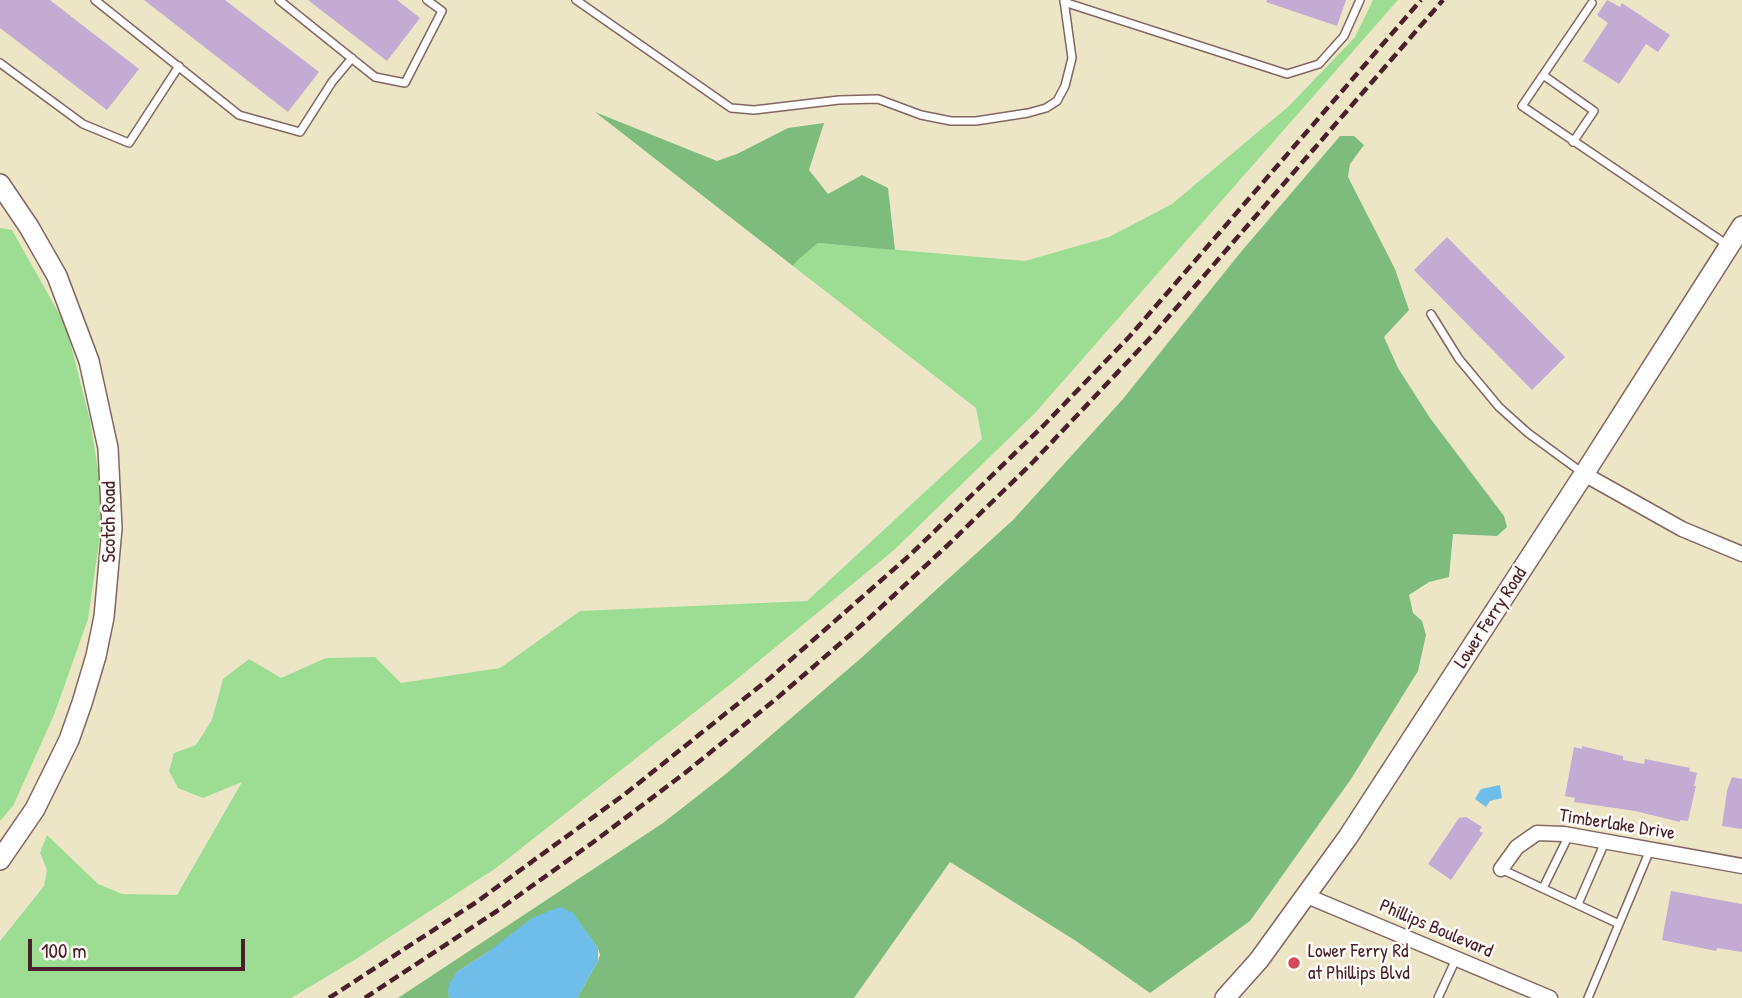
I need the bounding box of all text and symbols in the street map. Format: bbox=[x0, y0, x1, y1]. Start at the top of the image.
street label: Scotch Road bbox=[99, 481, 121, 563]
street label: Lower Ferry Road bbox=[1450, 563, 1532, 673]
street label: Timberlake Drive bbox=[1558, 805, 1676, 845]
street label: Phillips Boulevard bbox=[1376, 895, 1496, 963]
scale bar bbox=[32, 925, 248, 969]
text: 100 m bbox=[41, 936, 87, 965]
place label: Lower Ferry Rd at Phillips Blvd bbox=[1308, 941, 1410, 985]
marker: Lower Ferry Rd at Phillips Blvd bbox=[1286, 955, 1302, 971]

